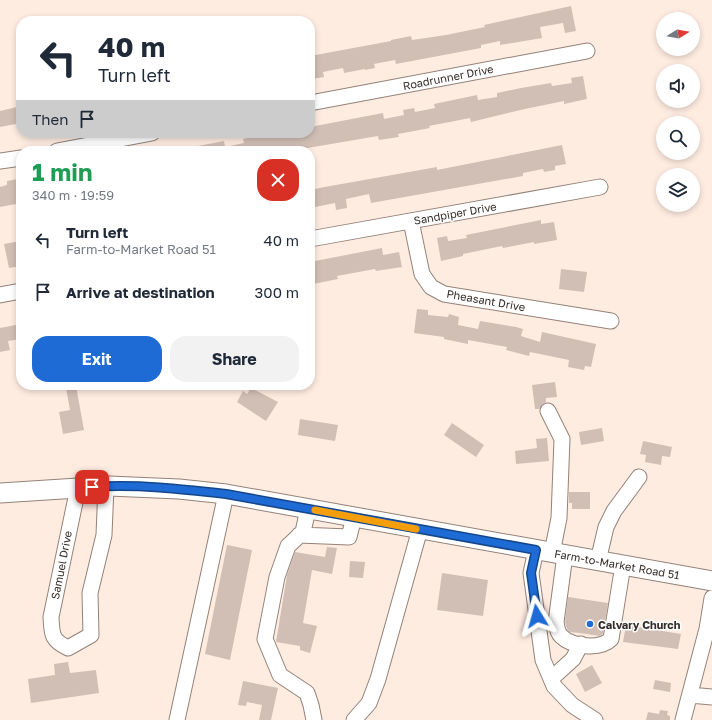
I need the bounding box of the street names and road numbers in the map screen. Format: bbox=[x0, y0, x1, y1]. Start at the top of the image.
street label: Roadrunner Drive bbox=[402, 62, 494, 92]
street label: Sandpiper Drive bbox=[413, 199, 497, 227]
street label: Pheasant Drive bbox=[446, 287, 526, 313]
street label: Samuel Drive bbox=[48, 530, 74, 600]
street label: Farm-to-Market Road 51 bbox=[553, 547, 681, 581]

